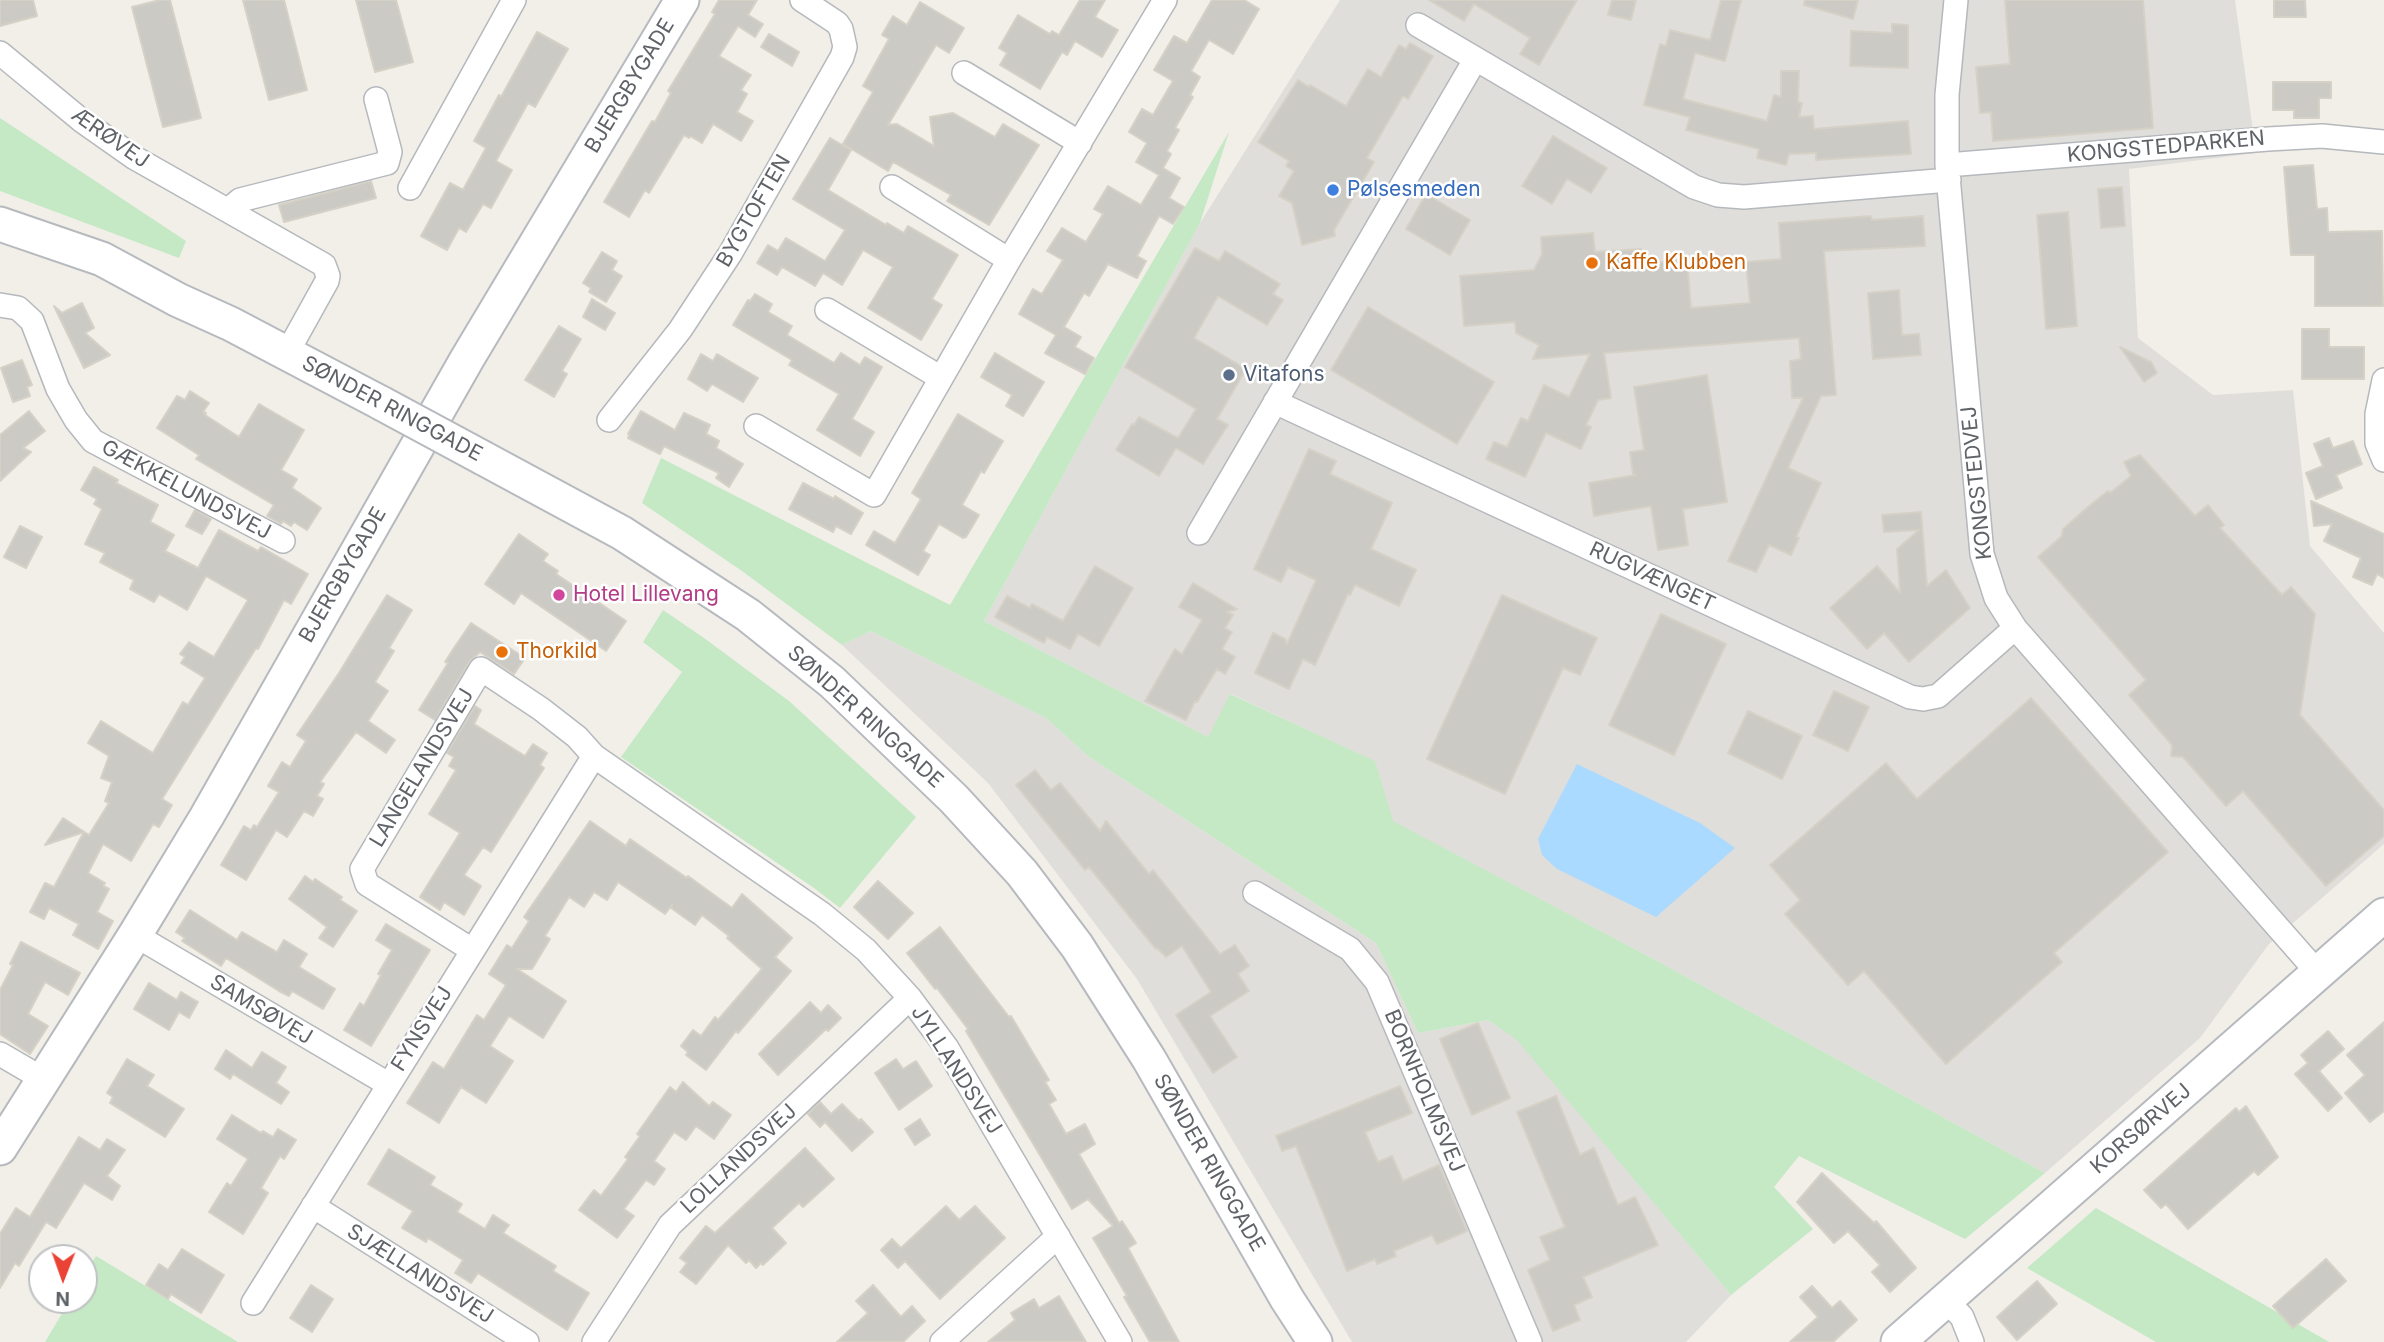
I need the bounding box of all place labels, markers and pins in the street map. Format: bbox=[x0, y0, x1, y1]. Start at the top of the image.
place label: Pølsesmeden bbox=[1347, 177, 1481, 203]
marker: Pølsesmeden bbox=[1325, 182, 1341, 198]
place label: Kaffe Klubben bbox=[1606, 250, 1746, 276]
marker: Kaffe Klubben bbox=[1584, 255, 1600, 271]
place label: Vitafons bbox=[1243, 362, 1325, 388]
marker: Vitafons bbox=[1221, 367, 1237, 383]
place label: Hotel Lillevang bbox=[573, 582, 719, 608]
marker: Hotel Lillevang bbox=[551, 587, 567, 603]
place label: Thorkild bbox=[516, 639, 597, 665]
marker: Thorkild bbox=[494, 644, 510, 660]

